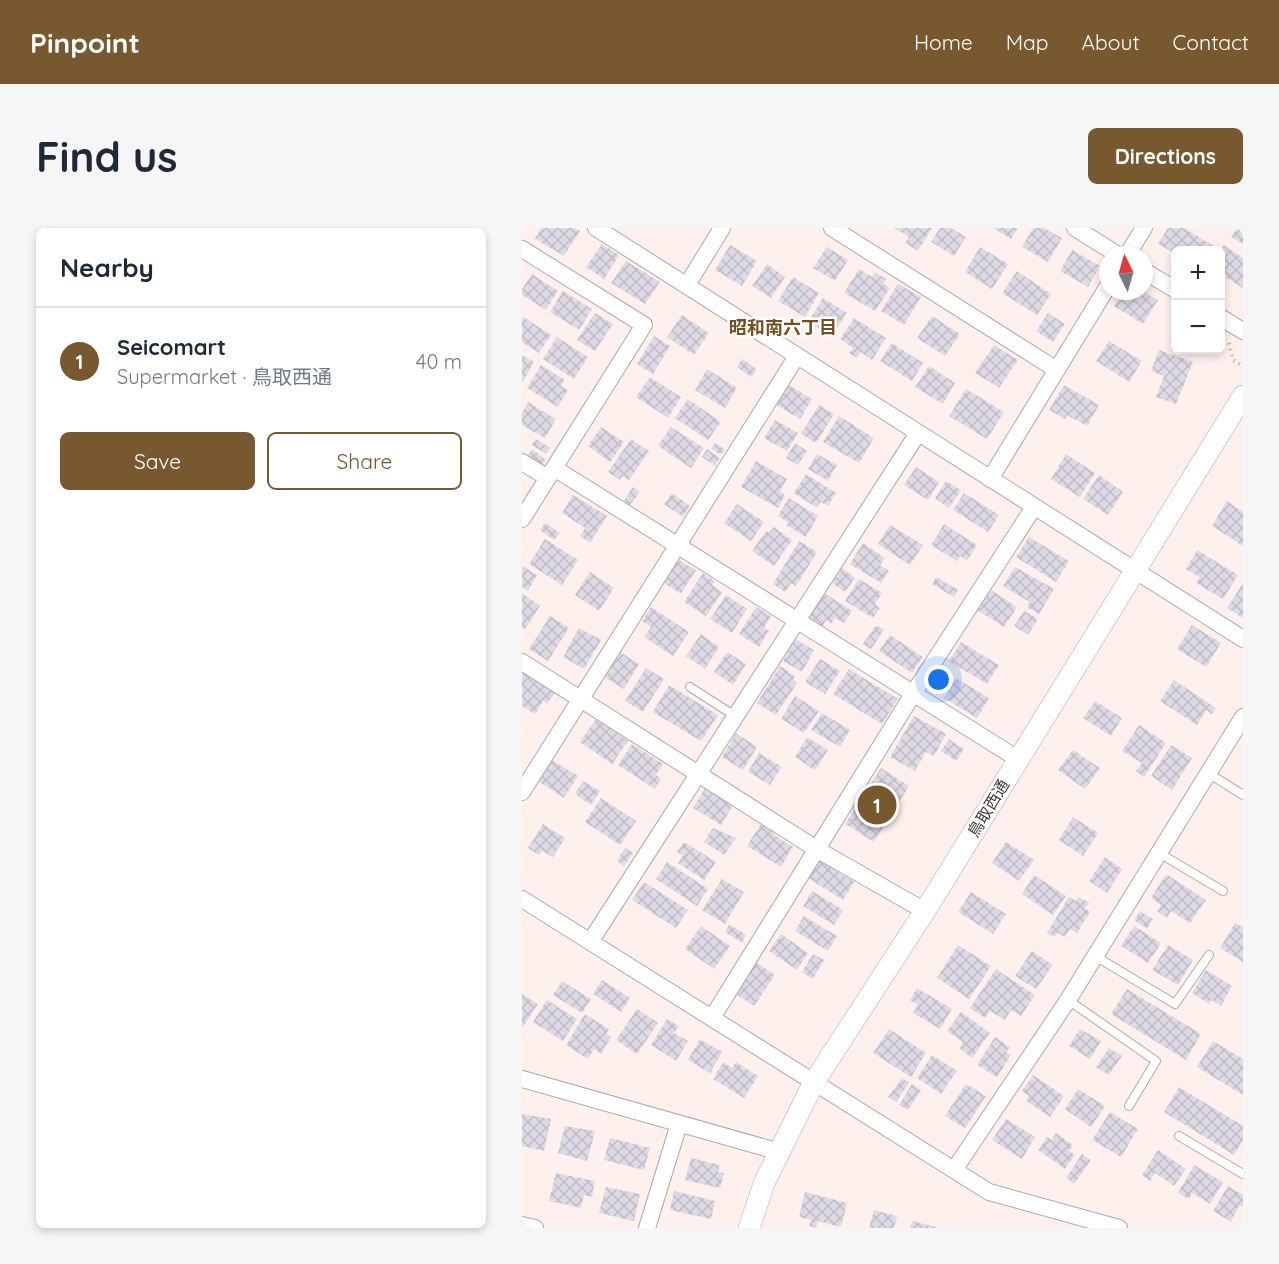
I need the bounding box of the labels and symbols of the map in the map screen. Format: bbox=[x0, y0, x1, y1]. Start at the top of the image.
north arrow bbox=[1099, 246, 1153, 300]
district label: 昭和南六丁目 bbox=[729, 316, 837, 339]
your location bbox=[924, 665, 953, 694]
street label: 鳥取西通 bbox=[963, 775, 1013, 841]
pin: 1 bbox=[858, 782, 896, 828]

